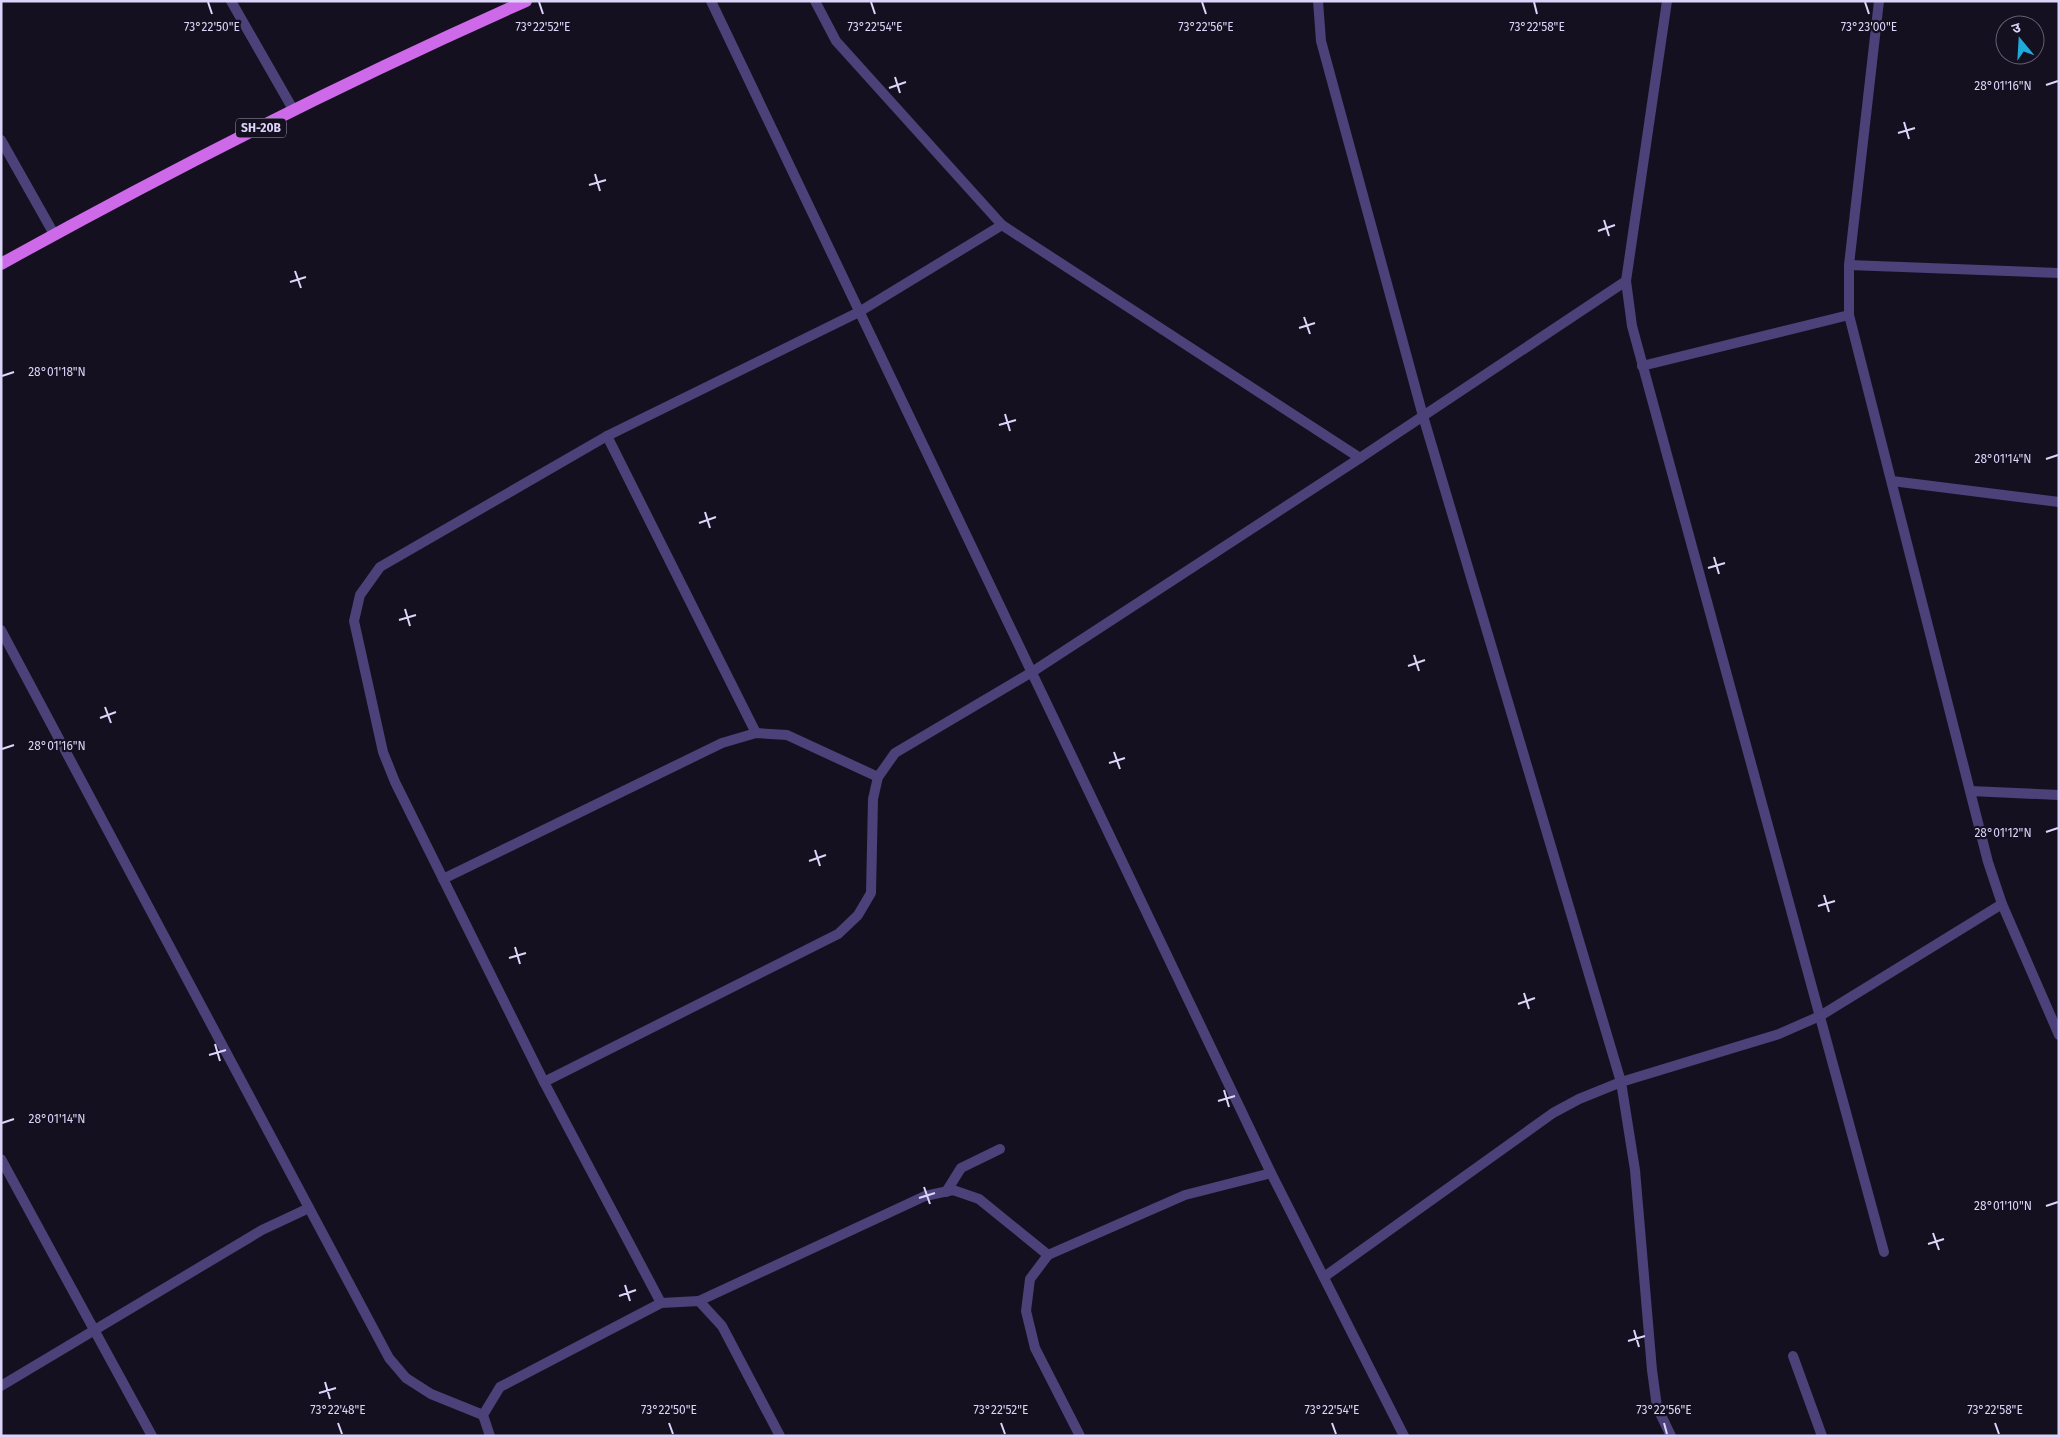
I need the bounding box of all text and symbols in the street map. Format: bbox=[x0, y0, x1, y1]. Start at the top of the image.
north arrow bbox=[1995, 15, 2045, 65]
text: उ bbox=[2010, 19, 2023, 37]
text: 73°22'50"E bbox=[184, 20, 240, 34]
text: 73°22'52"E bbox=[516, 20, 571, 34]
text: 73°22'54"E bbox=[848, 20, 903, 34]
text: 73°22'56"E bbox=[1178, 20, 1234, 34]
text: 73°22'58"E bbox=[1509, 20, 1565, 34]
text: 73°23'00"E bbox=[1841, 20, 1897, 34]
text: 28°01'16"N bbox=[1974, 79, 2032, 93]
road number: SH-20B bbox=[236, 119, 286, 138]
text: 28°01'18"N bbox=[28, 365, 86, 379]
text: 28°01'14"N bbox=[1974, 452, 2032, 466]
text: 28°01'16"N bbox=[28, 739, 86, 753]
text: 28°01'12"N bbox=[1974, 826, 2032, 840]
text: 28°01'14"N bbox=[28, 1112, 86, 1126]
text: 28°01'10"N bbox=[1974, 1199, 2032, 1213]
text: 73°22'48"E bbox=[310, 1403, 366, 1417]
text: 73°22'50"E bbox=[641, 1403, 697, 1417]
text: 73°22'52"E bbox=[974, 1403, 1029, 1417]
text: 73°22'54"E bbox=[1305, 1403, 1360, 1417]
text: 73°22'56"E bbox=[1636, 1403, 1692, 1417]
text: 73°22'58"E bbox=[1967, 1403, 2023, 1417]

